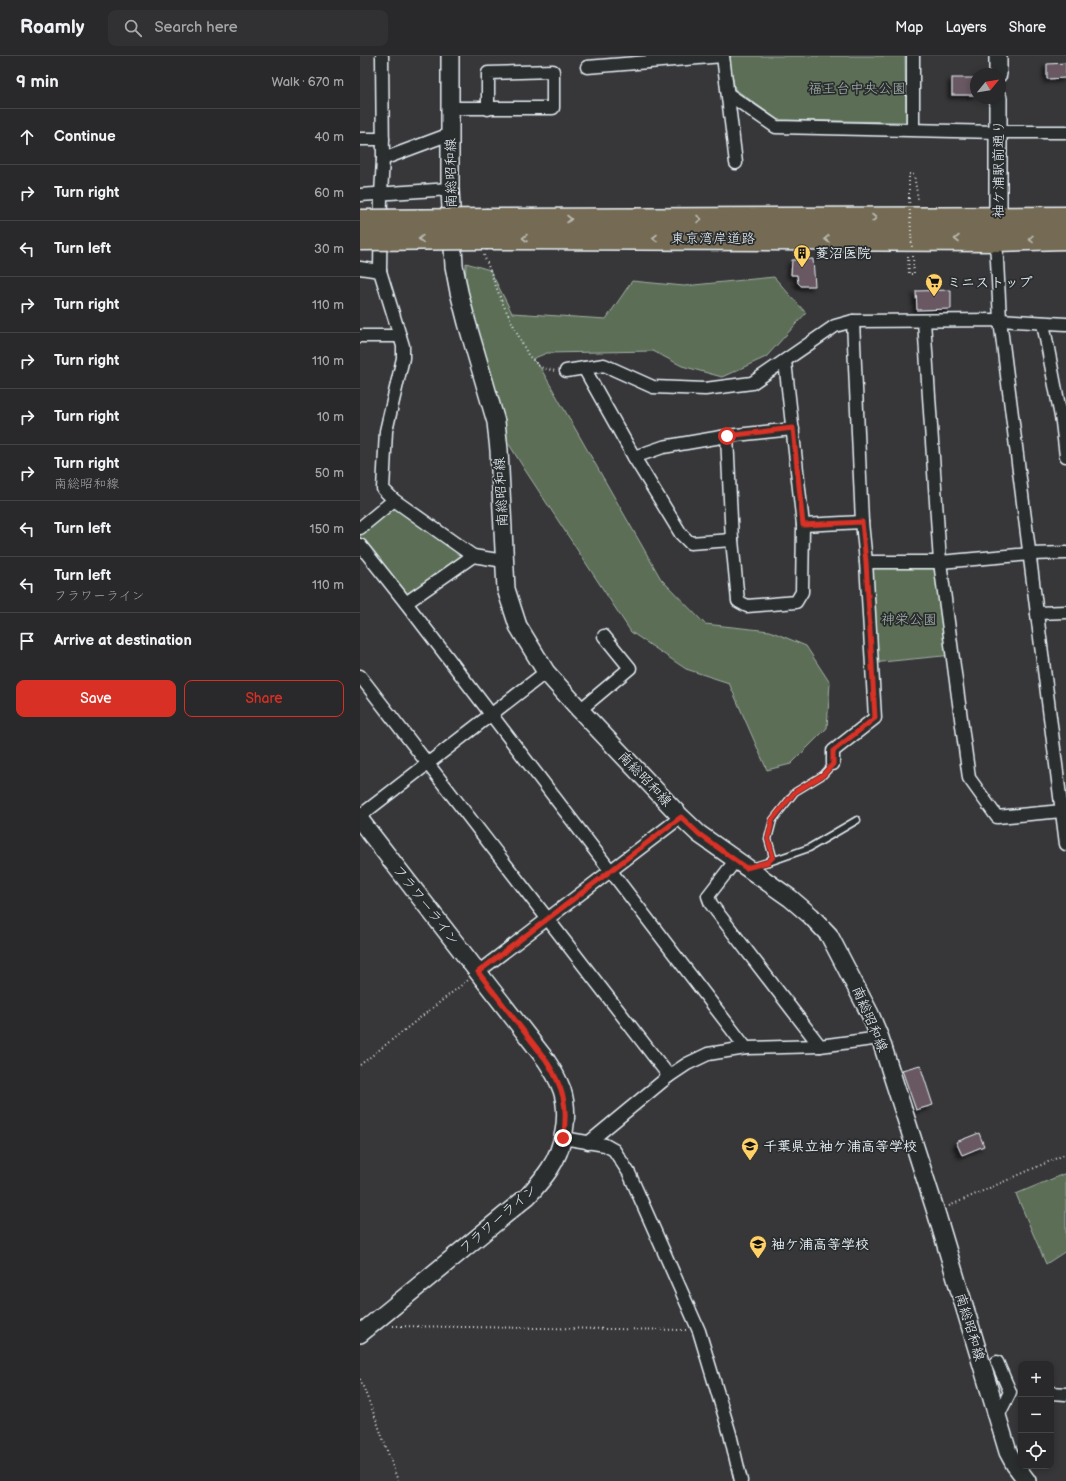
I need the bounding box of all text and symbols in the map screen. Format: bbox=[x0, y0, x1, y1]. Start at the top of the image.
search box bbox=[108, 10, 388, 46]
text: Roamly bbox=[20, 16, 84, 39]
icon: search bbox=[122, 17, 144, 39]
text: Search here bbox=[154, 18, 238, 37]
text: Map bbox=[895, 19, 923, 36]
text: Layers bbox=[945, 19, 987, 36]
text: Share bbox=[1009, 19, 1046, 36]
north arrow bbox=[970, 68, 1006, 104]
text: 9 min bbox=[16, 72, 59, 92]
text: Walk · 670 m bbox=[272, 74, 344, 90]
park label: 福王台中央公園 bbox=[808, 80, 906, 97]
street label: 袖ケ浦駅前通り bbox=[990, 120, 1007, 218]
icon: ahead bbox=[16, 126, 38, 148]
text: Continue bbox=[54, 127, 116, 146]
text: 40 m bbox=[314, 129, 344, 145]
street label: 南総昭和線 bbox=[442, 138, 460, 208]
icon: right bbox=[16, 182, 38, 204]
text: Turn right bbox=[54, 183, 119, 202]
text: 60 m bbox=[314, 185, 344, 201]
one-way arrow bbox=[696, 214, 702, 223]
one-way arrow bbox=[871, 214, 877, 222]
one-way arrow bbox=[566, 215, 572, 223]
street label: 東京湾岸道路 bbox=[671, 230, 755, 247]
one-way arrow bbox=[522, 234, 528, 242]
one-way arrow bbox=[652, 234, 658, 242]
one-way arrow bbox=[418, 235, 424, 243]
one-way arrow bbox=[824, 235, 830, 243]
one-way arrow bbox=[954, 235, 960, 244]
one-way arrow bbox=[1028, 235, 1034, 243]
icon: left bbox=[16, 238, 38, 260]
text: Turn left bbox=[54, 239, 111, 258]
text: 30 m bbox=[314, 241, 344, 257]
building icon: 菱沼医院 bbox=[792, 243, 812, 268]
place label: 菱沼医院 bbox=[815, 245, 871, 262]
supermarket icon: ミニストップ bbox=[924, 272, 944, 297]
place label: ミニストップ bbox=[947, 274, 1032, 291]
icon: right bbox=[16, 294, 38, 316]
text: Turn right bbox=[54, 295, 119, 314]
text: 110 m bbox=[312, 297, 344, 313]
icon: right bbox=[16, 350, 38, 372]
text: Turn right bbox=[54, 351, 119, 370]
text: 110 m bbox=[312, 353, 344, 369]
icon: right bbox=[16, 406, 38, 428]
text: Turn right bbox=[54, 407, 119, 426]
text: 10 m bbox=[317, 409, 344, 425]
route start bbox=[718, 427, 736, 445]
text: Turn right bbox=[54, 454, 119, 473]
street label: 南総昭和線 bbox=[491, 457, 511, 527]
icon: right bbox=[16, 462, 38, 484]
text: 50 m bbox=[315, 465, 344, 481]
text: 南総昭和線 bbox=[54, 476, 119, 492]
icon: left bbox=[16, 518, 38, 540]
text: Turn left bbox=[54, 519, 111, 538]
text: 150 m bbox=[310, 521, 344, 537]
text: Turn left bbox=[54, 566, 111, 585]
icon: left bbox=[16, 574, 38, 596]
text: 110 m bbox=[312, 577, 344, 593]
text: フラワーライン bbox=[54, 588, 144, 604]
park label: 神栄公園 bbox=[881, 611, 937, 628]
icon: arrive bbox=[16, 630, 38, 652]
text: Arrive at destination bbox=[54, 631, 192, 650]
button: Save bbox=[16, 680, 176, 717]
button: Share bbox=[184, 680, 344, 717]
street label: 南総昭和線 bbox=[615, 748, 675, 810]
street label: フラワーライン bbox=[389, 861, 463, 949]
street label: 南総昭和線 bbox=[849, 983, 891, 1055]
route end bbox=[554, 1129, 572, 1147]
school or university icon: 千葉県立袖ケ浦高等学校 bbox=[740, 1136, 760, 1161]
place label: 千葉県立袖ケ浦高等学校 bbox=[763, 1138, 917, 1155]
street label: フラワーライン bbox=[456, 1181, 540, 1257]
school or university icon: 袖ケ浦高等学校 bbox=[748, 1234, 768, 1259]
place label: 袖ケ浦高等学校 bbox=[771, 1236, 869, 1253]
street label: 南総昭和線 bbox=[952, 1291, 988, 1363]
map controls bbox=[1018, 1361, 1054, 1469]
button: + bbox=[1018, 1361, 1054, 1397]
button: − bbox=[1018, 1397, 1054, 1433]
button: locate bbox=[1018, 1433, 1054, 1469]

